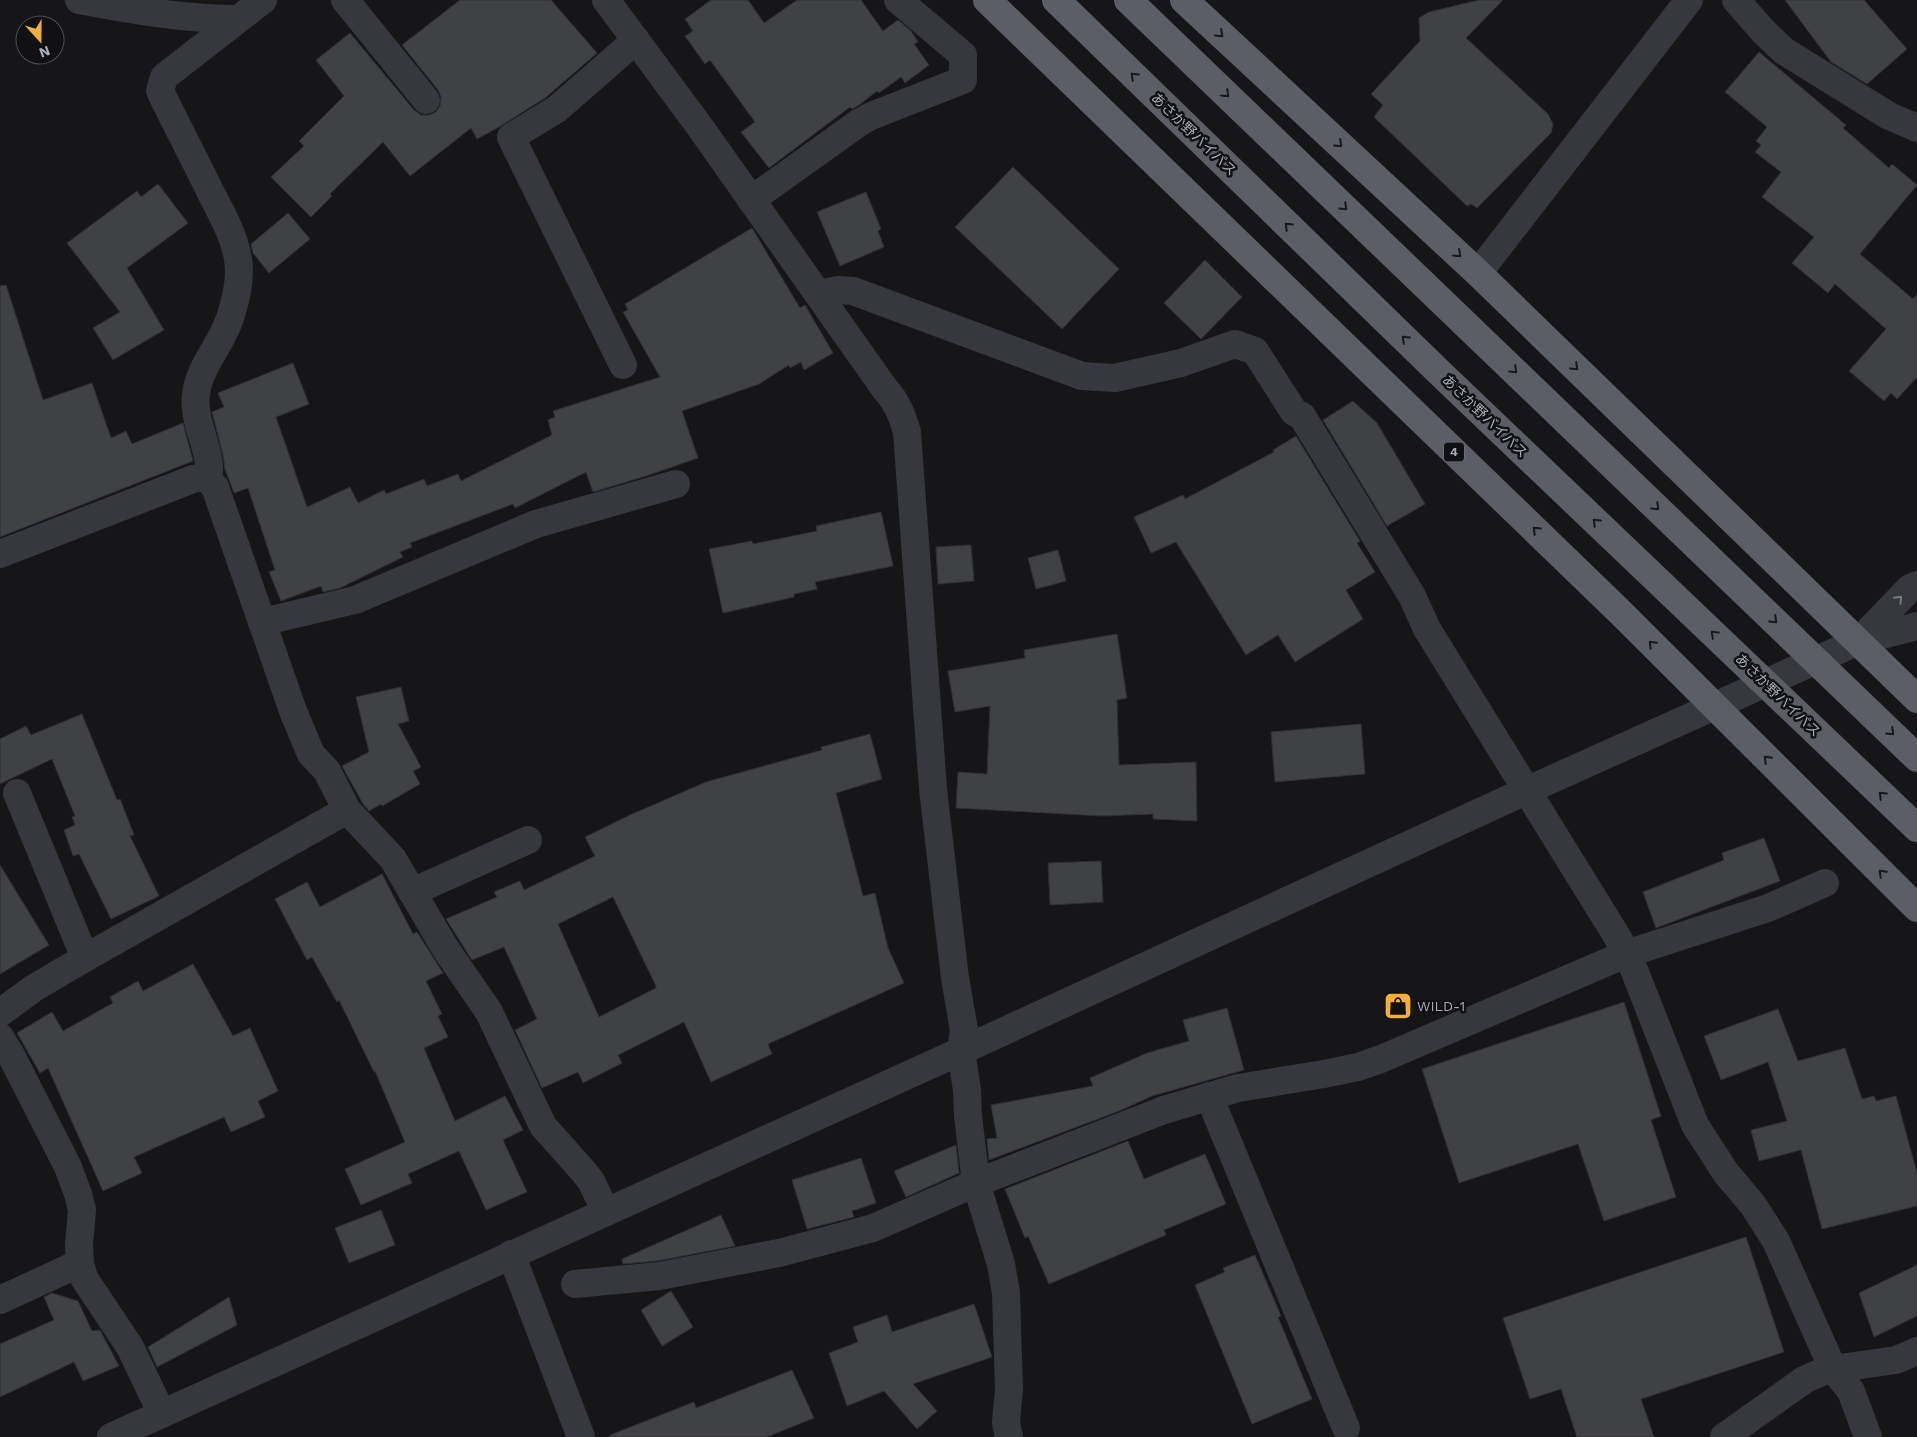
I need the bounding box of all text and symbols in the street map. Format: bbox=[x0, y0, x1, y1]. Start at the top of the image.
north arrow bbox=[15, 15, 65, 65]
one-way arrow bbox=[1214, 28, 1223, 37]
text: N bbox=[37, 43, 52, 61]
one-way arrow bbox=[1131, 73, 1140, 82]
one-way arrow bbox=[1220, 88, 1229, 97]
street label: あさか野バイパス bbox=[1148, 89, 1240, 179]
one-way arrow bbox=[1333, 138, 1342, 147]
one-way arrow bbox=[1338, 201, 1347, 210]
one-way arrow bbox=[1285, 223, 1294, 232]
one-way arrow bbox=[1453, 248, 1462, 257]
one-way arrow bbox=[1402, 336, 1411, 345]
one-way arrow bbox=[1570, 361, 1579, 370]
one-way arrow bbox=[1508, 364, 1517, 373]
street label: あさか野バイパス bbox=[1439, 371, 1531, 461]
road number: 4 bbox=[1444, 442, 1464, 462]
one-way arrow bbox=[1651, 501, 1660, 510]
one-way arrow bbox=[1593, 519, 1602, 528]
one-way arrow bbox=[1532, 527, 1541, 536]
one-way arrow bbox=[1893, 596, 1902, 605]
one-way arrow bbox=[1768, 614, 1777, 623]
one-way arrow bbox=[1710, 631, 1719, 640]
one-way arrow bbox=[1649, 641, 1658, 650]
street label: あさか野バイパス bbox=[1732, 650, 1824, 740]
one-way arrow bbox=[1885, 727, 1894, 736]
one-way arrow bbox=[1764, 756, 1773, 765]
one-way arrow bbox=[1878, 792, 1887, 801]
one-way arrow bbox=[1879, 870, 1888, 879]
shop icon: WILD-1 bbox=[1383, 991, 1413, 1021]
place label: WILD-1 bbox=[1417, 998, 1465, 1014]

